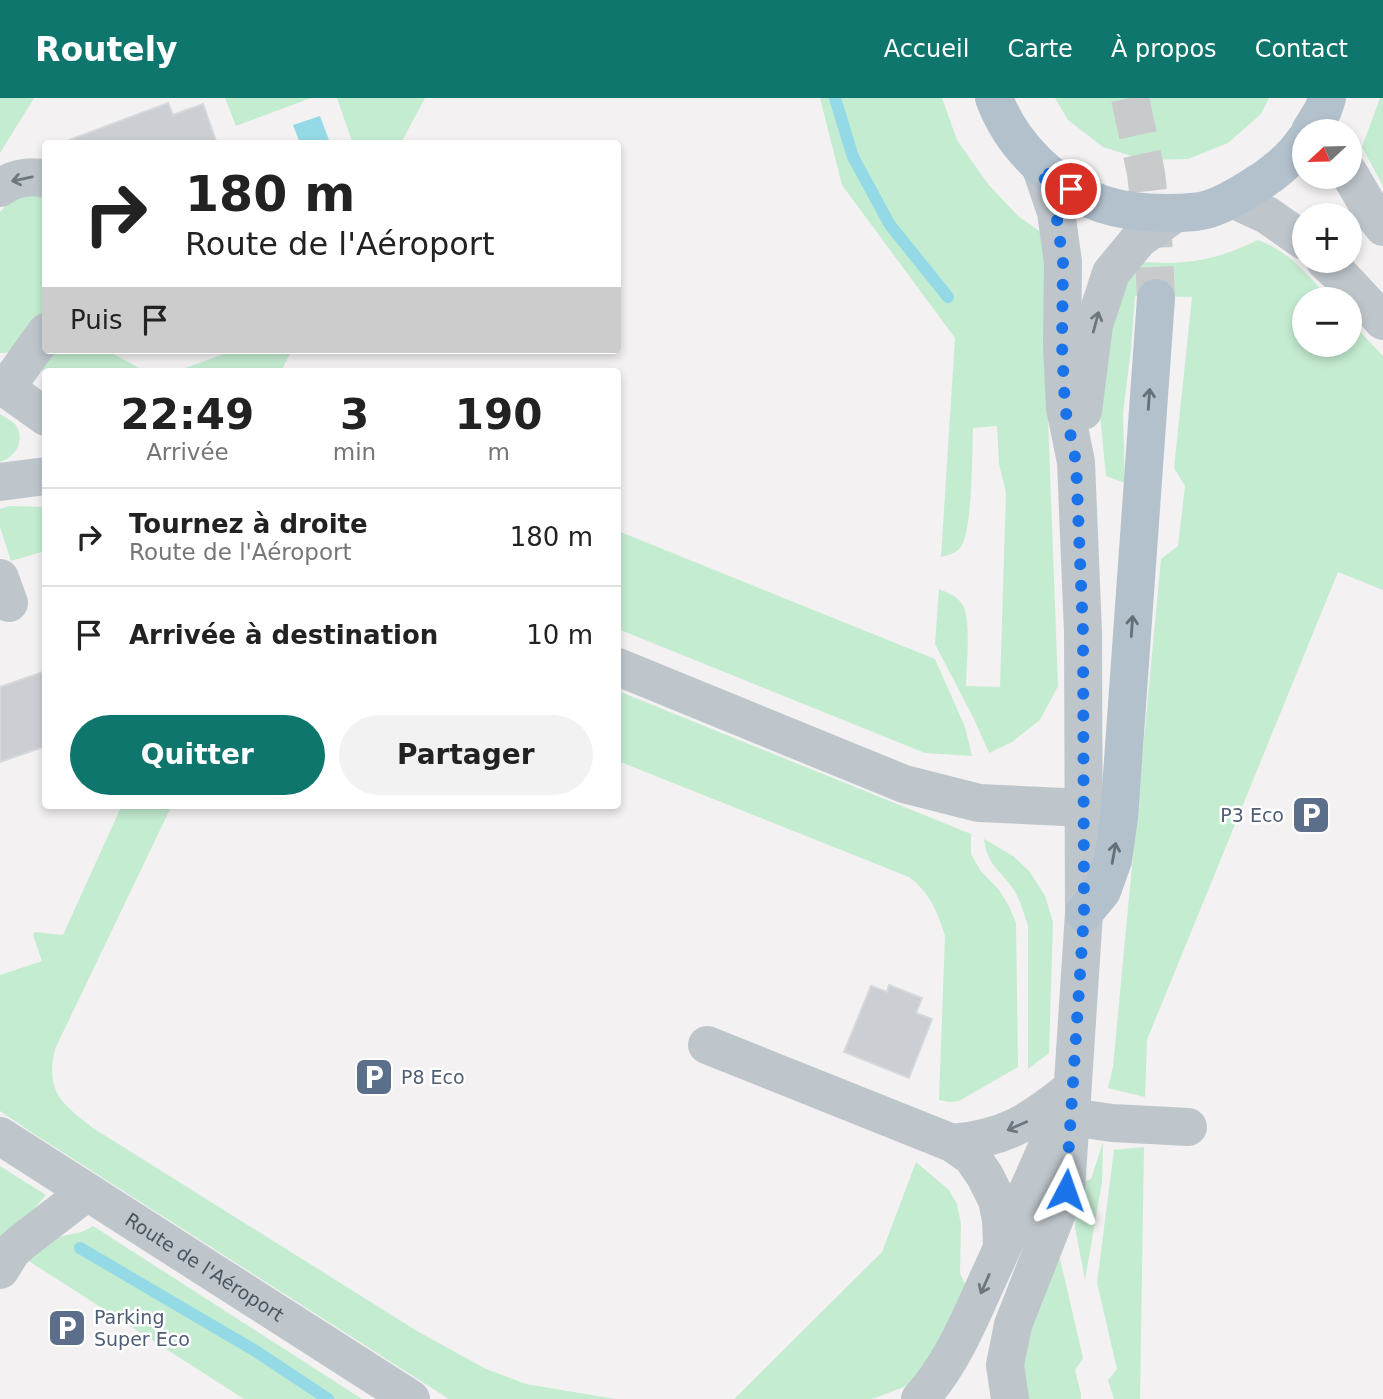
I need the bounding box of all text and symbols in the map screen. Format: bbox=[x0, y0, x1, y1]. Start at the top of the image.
text: Routely bbox=[35, 30, 178, 69]
text: Accueil bbox=[884, 35, 969, 63]
text: Carte bbox=[1007, 35, 1073, 63]
text: À propos bbox=[1111, 35, 1217, 63]
text: Contact bbox=[1255, 35, 1348, 63]
north arrow bbox=[1292, 119, 1362, 189]
map controls bbox=[1292, 119, 1362, 357]
pin bbox=[1041, 159, 1101, 219]
text: 180 m bbox=[185, 166, 355, 223]
icon: right bbox=[70, 168, 161, 259]
icon: arrive bbox=[1052, 170, 1090, 208]
one-way arrow bbox=[11, 173, 34, 187]
button: + bbox=[1292, 203, 1362, 273]
text: Route de l'Aéroport bbox=[185, 225, 495, 263]
button: − bbox=[1292, 287, 1362, 357]
icon: arrive bbox=[136, 301, 174, 339]
text: Puis bbox=[70, 305, 122, 335]
one-way arrow bbox=[1090, 311, 1103, 334]
one-way arrow bbox=[1143, 389, 1156, 411]
text: 22:49 bbox=[121, 390, 254, 439]
text: 3 bbox=[340, 390, 369, 439]
text: 190 bbox=[455, 390, 542, 439]
text: Arrivée bbox=[146, 439, 229, 465]
text: min bbox=[333, 439, 376, 465]
text: m bbox=[487, 439, 510, 465]
text: Tournez à droite bbox=[129, 509, 368, 539]
icon: right bbox=[70, 518, 108, 556]
text: 180 m bbox=[510, 522, 593, 552]
text: Route de l'Aéroport bbox=[129, 539, 352, 565]
icon: arrive bbox=[70, 616, 108, 654]
one-way arrow bbox=[1126, 616, 1139, 638]
text: Arrivée à destination bbox=[129, 620, 438, 650]
text: 10 m bbox=[526, 620, 593, 650]
button: Quitter bbox=[70, 715, 325, 795]
button: Partager bbox=[339, 715, 593, 795]
parking icon: P3 Eco bbox=[1290, 794, 1332, 836]
place label: P3 Eco bbox=[1220, 804, 1284, 826]
one-way arrow bbox=[1108, 842, 1121, 865]
parking icon: P8 Eco bbox=[353, 1056, 395, 1098]
place label: P8 Eco bbox=[401, 1066, 465, 1088]
one-way arrow bbox=[1007, 1120, 1028, 1133]
position arrow bbox=[1029, 1153, 1103, 1227]
street label: Route de l'Aéroport bbox=[121, 1208, 288, 1326]
one-way arrow bbox=[978, 1273, 991, 1294]
place label: Parking Super Eco bbox=[94, 1306, 190, 1350]
parking icon: Parking Super Eco bbox=[46, 1307, 88, 1349]

